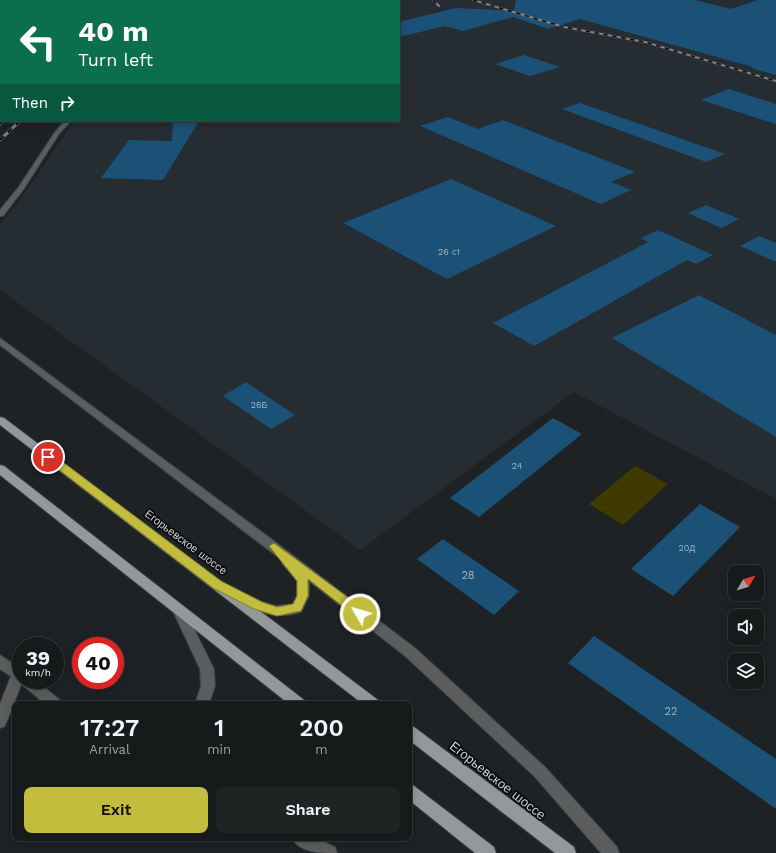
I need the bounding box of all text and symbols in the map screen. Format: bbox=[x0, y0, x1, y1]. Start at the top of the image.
text: 40 m bbox=[78, 15, 148, 48]
icon: left bbox=[12, 16, 64, 68]
text: Turn left bbox=[78, 49, 153, 70]
icon: right bbox=[56, 92, 78, 114]
text: Then bbox=[12, 94, 48, 112]
house number: 26 с1 bbox=[438, 247, 460, 257]
house number: 26Б bbox=[251, 400, 267, 410]
pin bbox=[31, 440, 65, 474]
icon: arrive bbox=[37, 446, 59, 468]
house number: 24 bbox=[512, 461, 523, 471]
street label: Егорьевское шоссе bbox=[142, 507, 229, 578]
house number: 20Д bbox=[679, 543, 695, 553]
north arrow bbox=[728, 565, 764, 601]
map controls bbox=[728, 565, 764, 689]
house number: 28 bbox=[461, 569, 475, 582]
position arrow bbox=[339, 593, 381, 635]
button: sound bbox=[728, 609, 764, 645]
speed limit sign: 40 bbox=[72, 637, 124, 689]
text: 39 bbox=[26, 646, 50, 670]
button: layers bbox=[728, 653, 764, 689]
text: km/h bbox=[25, 667, 51, 678]
house number: 22 bbox=[665, 705, 677, 718]
text: 17:27 bbox=[80, 714, 139, 742]
text: 1 bbox=[214, 714, 224, 742]
text: 200 bbox=[299, 714, 344, 742]
street label: Егорьевское шоссе bbox=[447, 738, 549, 822]
text: Arrival bbox=[89, 742, 130, 757]
text: min bbox=[207, 742, 231, 757]
text: m bbox=[315, 742, 328, 757]
button: Exit bbox=[24, 787, 208, 833]
button: Share bbox=[216, 787, 400, 833]

